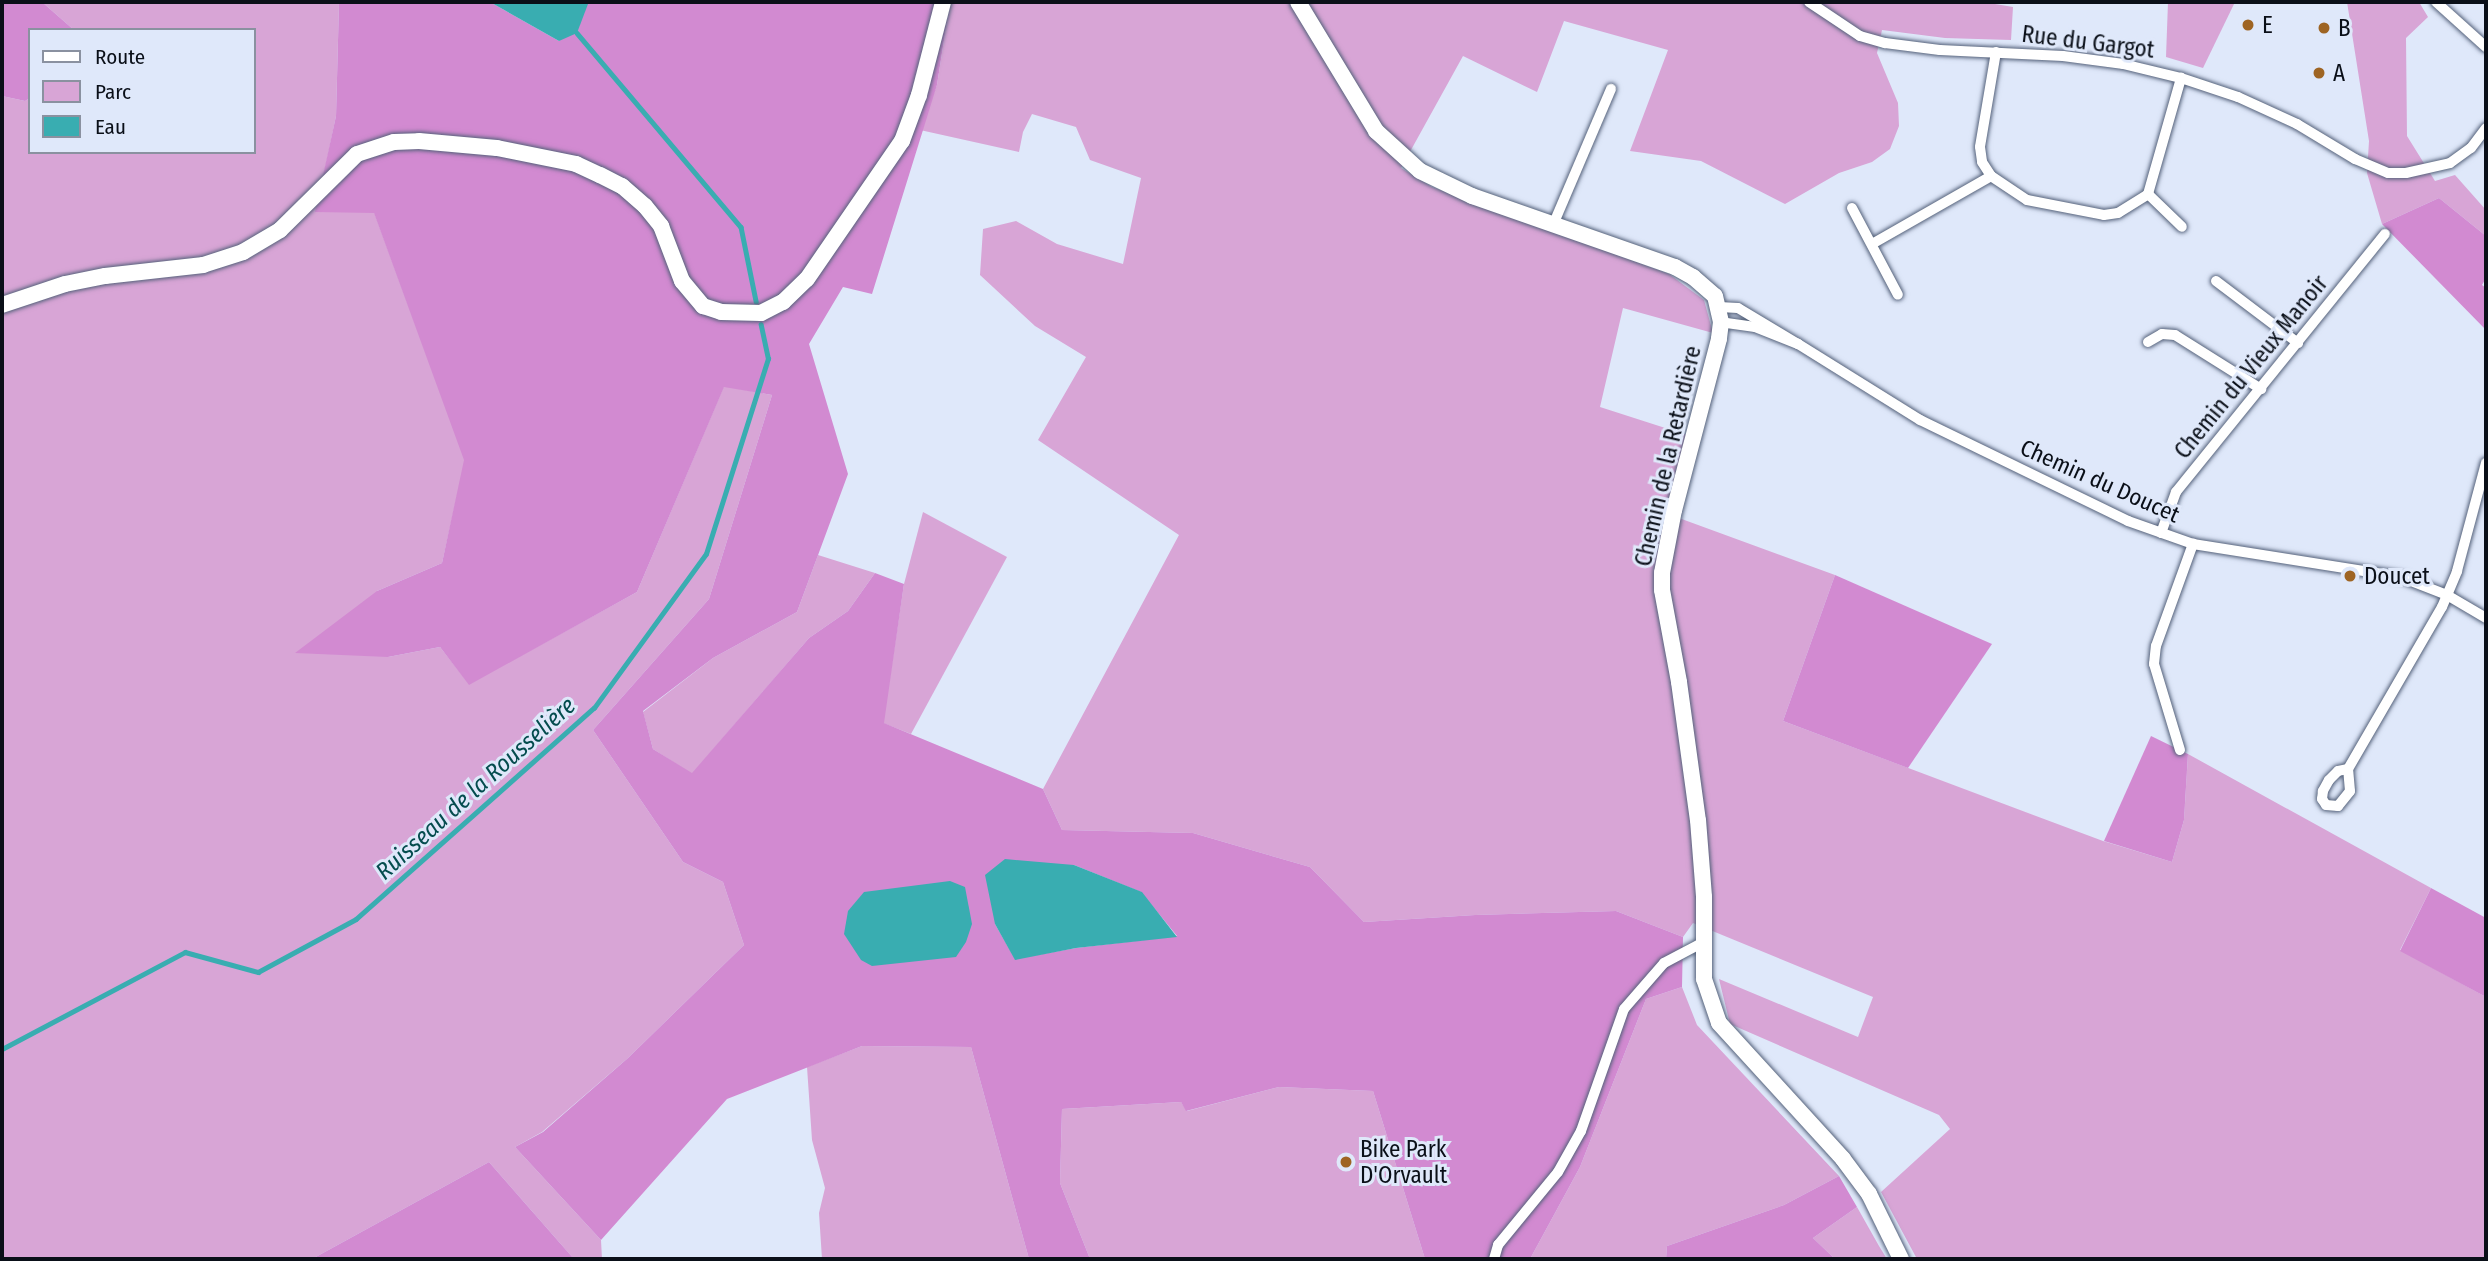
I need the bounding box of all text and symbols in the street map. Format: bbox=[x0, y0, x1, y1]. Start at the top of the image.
place label: E bbox=[2262, 11, 2273, 39]
place label: B bbox=[2338, 14, 2351, 42]
marker: E bbox=[2240, 17, 2256, 33]
street label: Rue du Gargot bbox=[2020, 20, 2156, 64]
marker: B bbox=[2316, 20, 2332, 36]
legend bbox=[28, 28, 256, 154]
text: Route bbox=[95, 44, 145, 70]
place label: A bbox=[2333, 59, 2345, 87]
marker: A bbox=[2311, 65, 2327, 81]
text: Parc bbox=[95, 79, 131, 105]
text: Eau bbox=[95, 114, 126, 140]
street label: Chemin du Vieux Manoir bbox=[2169, 270, 2333, 464]
street label: Chemin de la Retardière bbox=[1629, 343, 1707, 569]
street label: Chemin du Doucet bbox=[2016, 434, 2184, 528]
place label: Doucet bbox=[2364, 562, 2430, 590]
marker: Doucet bbox=[2342, 568, 2358, 584]
water label: Ruisseau de la Rousselière bbox=[370, 692, 582, 886]
place label: Bike Park D'Orvault bbox=[1360, 1135, 1447, 1189]
marker: Bike Park D'Orvault bbox=[1338, 1154, 1354, 1170]

